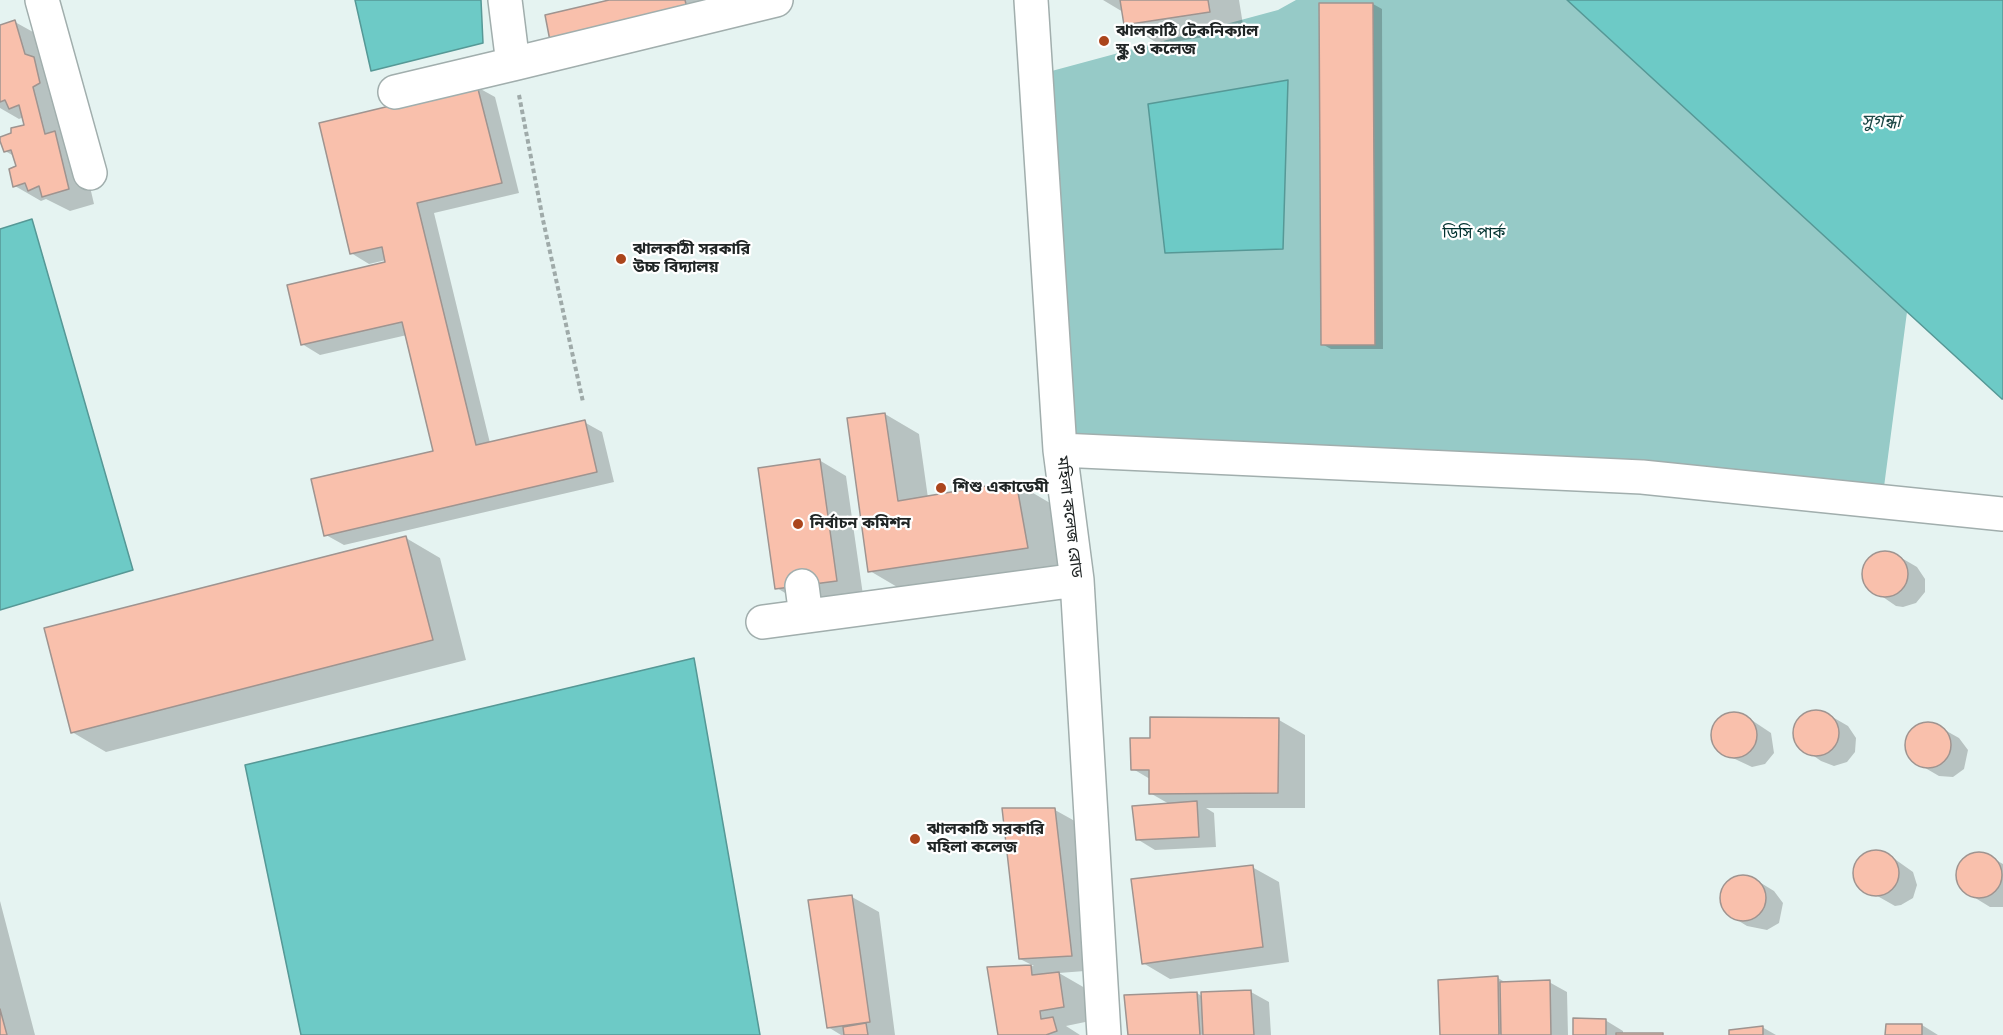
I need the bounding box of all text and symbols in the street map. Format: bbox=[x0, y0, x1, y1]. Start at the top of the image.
place label: ঝালকাঠি টেকনিক্যাল স্কুল ও কলেজ bbox=[1116, 22, 1258, 60]
marker: ঝালকাঠি টেকনিক্যাল স্কুল ও কলেজ bbox=[1097, 34, 1111, 48]
water label: সুগন্ধা bbox=[1861, 111, 1901, 133]
park label: ডিসি পার্ক bbox=[1443, 224, 1505, 244]
place label: ঝালকাঠী সরকারি উচ্চ বিদ্যালয় bbox=[633, 240, 750, 278]
marker: ঝালকাঠী সরকারি উচ্চ বিদ্যালয় bbox=[614, 252, 628, 266]
street label: মহিলা কলেজ রোড bbox=[1052, 455, 1086, 579]
place label: শিশু একাডেমী bbox=[953, 478, 1048, 498]
marker: শিশু একাডেমী bbox=[934, 481, 948, 495]
place label: নির্বাচন কমিশন bbox=[810, 514, 911, 534]
marker: নির্বাচন কমিশন bbox=[791, 517, 805, 531]
place label: ঝালকাঠি সরকারি মহিলা কলেজ bbox=[927, 820, 1044, 858]
marker: ঝালকাঠি সরকারি মহিলা কলেজ bbox=[908, 832, 922, 846]

